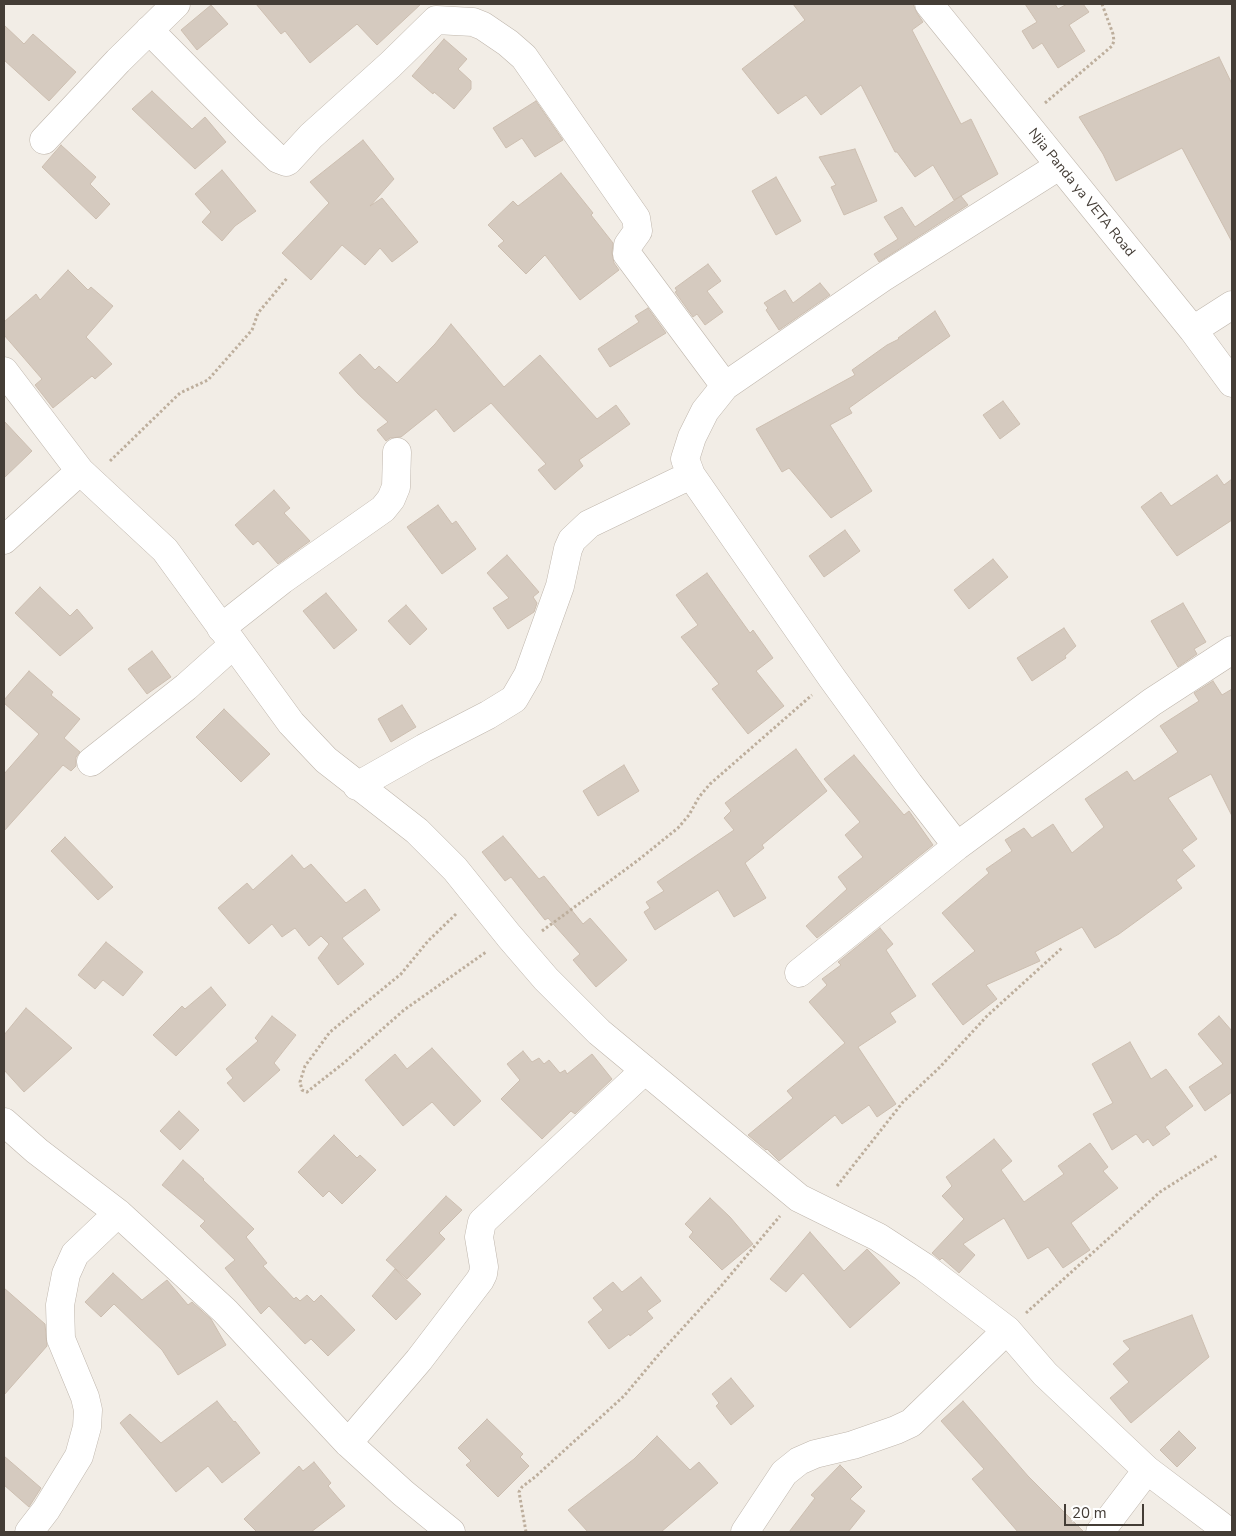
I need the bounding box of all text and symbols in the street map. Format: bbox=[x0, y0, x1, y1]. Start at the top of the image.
street label: Njia Panda ya VETA Road bbox=[1024, 125, 1138, 261]
scale bar bbox=[1066, 1494, 1146, 1526]
text: 20 m bbox=[1072, 1503, 1107, 1523]

